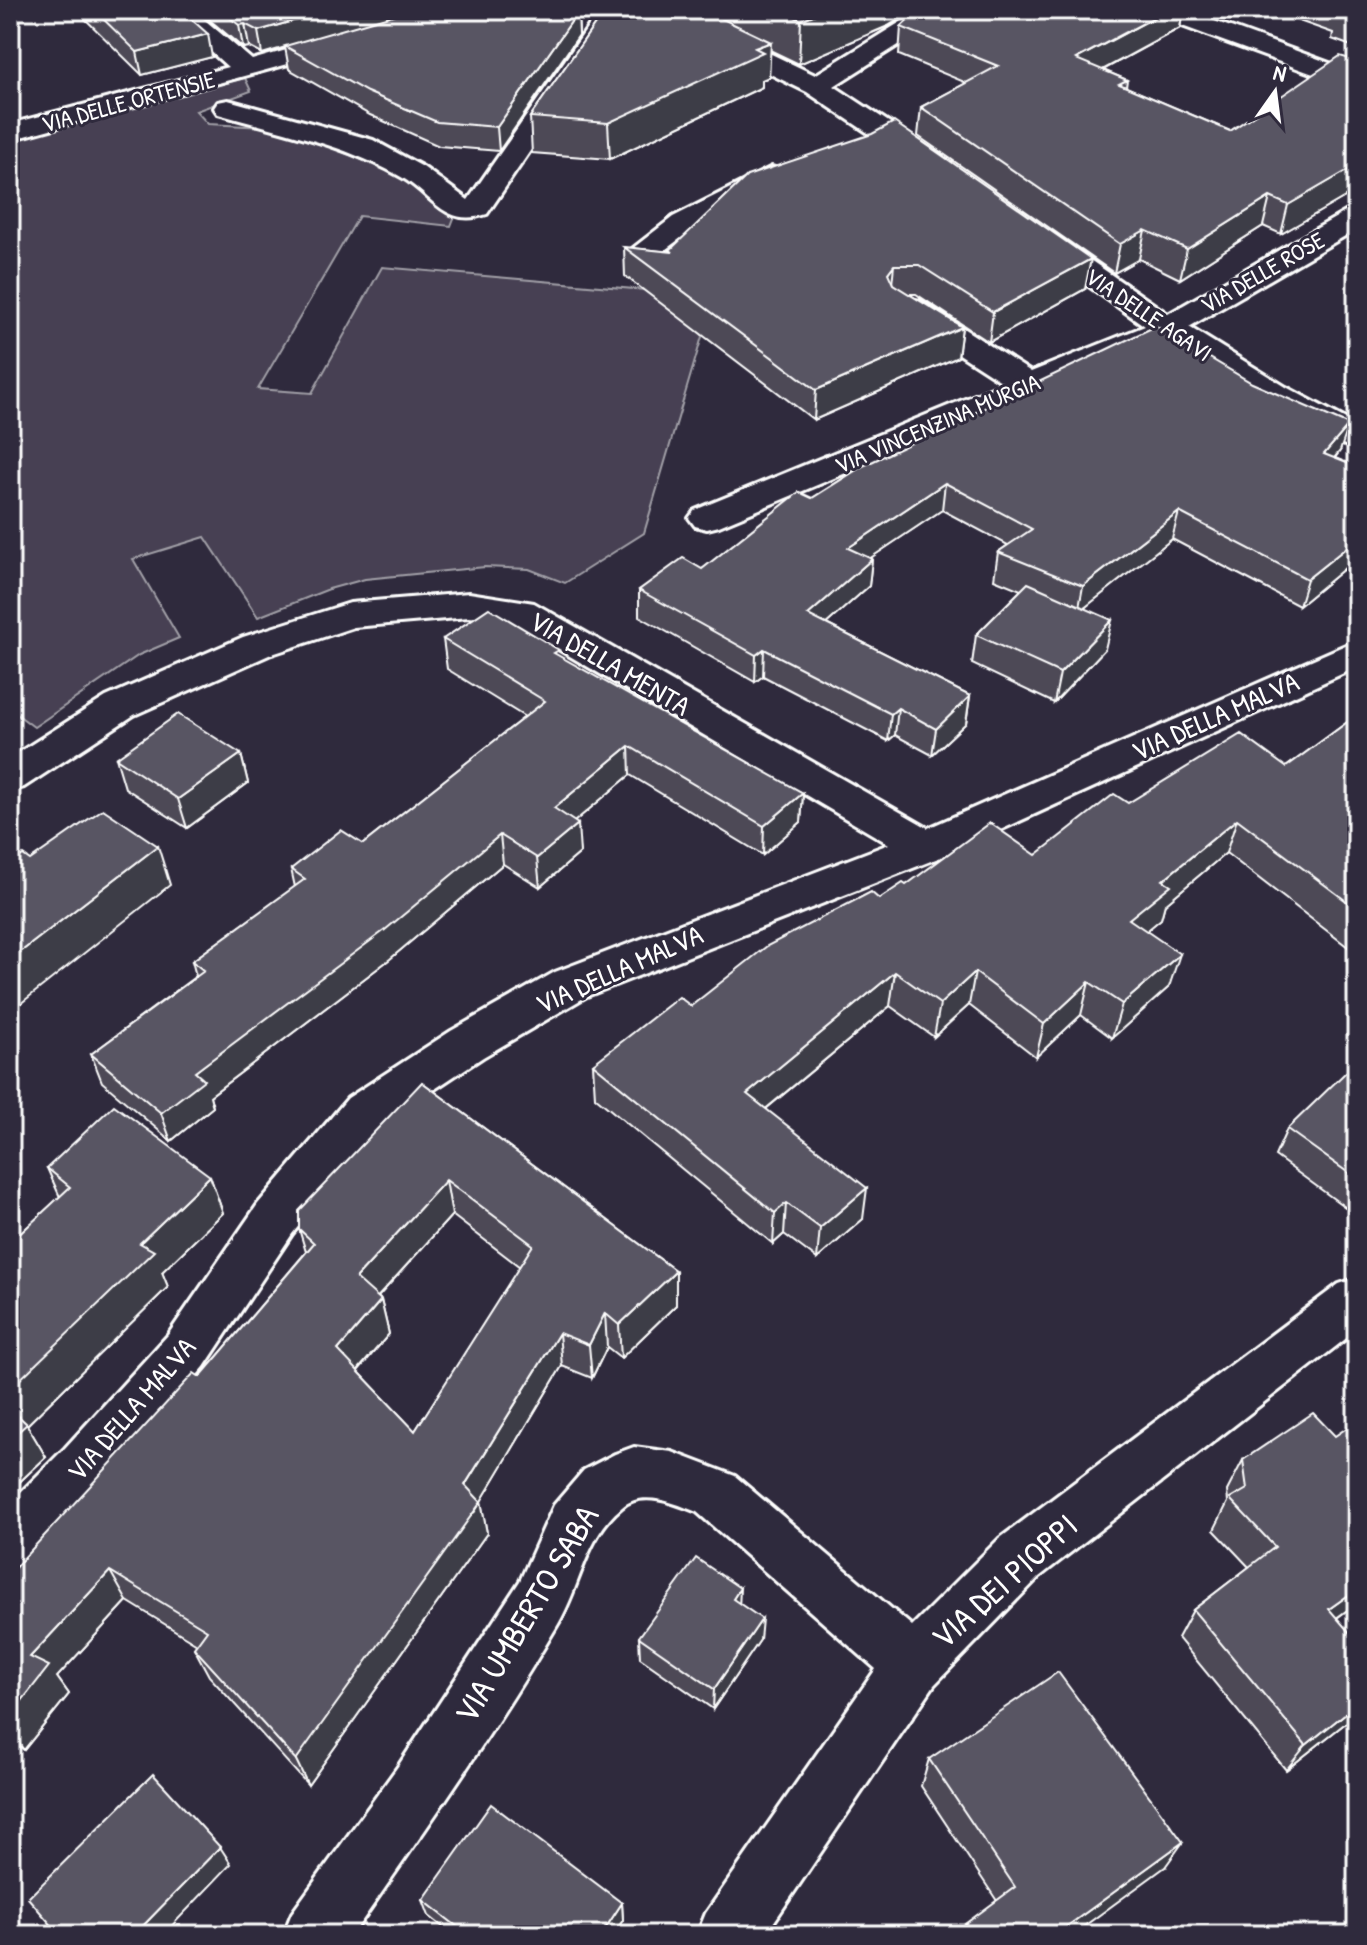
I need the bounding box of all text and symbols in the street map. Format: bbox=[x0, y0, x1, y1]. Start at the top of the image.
north arrow bbox=[1235, 52, 1315, 132]
text: N bbox=[1271, 57, 1289, 89]
street label: VIA DELLE ORTENSIE bbox=[38, 62, 219, 140]
street label: VIA DELLE ROSE bbox=[1194, 223, 1330, 320]
street label: VIA DELLE AGAVI bbox=[1079, 260, 1219, 368]
street label: VIA VINCENZINA MURGIA bbox=[830, 365, 1045, 481]
street label: VIA DELLA MENTA bbox=[523, 602, 698, 725]
street label: VIA DELLA MALVA bbox=[1125, 662, 1305, 770]
street label: VIA DELLA MALVA bbox=[529, 915, 709, 1023]
street label: VIA DELLA MALVA bbox=[58, 1329, 204, 1489]
street label: VIA UMBERTO SABA bbox=[443, 1496, 609, 1732]
street label: VIA DEI PIOPPI bbox=[921, 1503, 1087, 1659]

